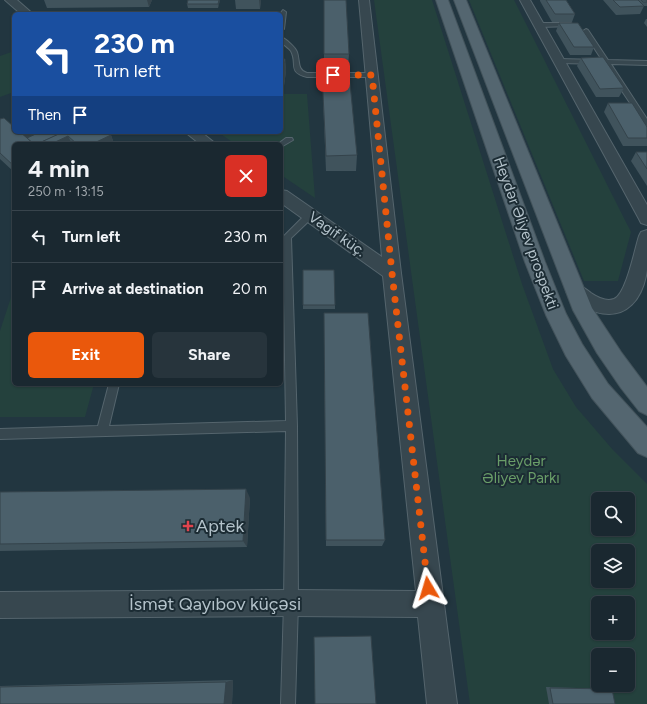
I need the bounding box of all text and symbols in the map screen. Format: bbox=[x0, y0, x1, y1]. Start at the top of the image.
text: 230 m bbox=[94, 26, 175, 60]
icon: left bbox=[28, 28, 80, 80]
pin bbox=[316, 58, 350, 92]
text: Turn left bbox=[94, 60, 161, 82]
icon: arrive bbox=[322, 64, 344, 86]
icon: arrive bbox=[69, 104, 91, 126]
text: Then bbox=[28, 106, 61, 124]
text: 4 min bbox=[28, 154, 90, 183]
street label: Heydər Əliyev prospekti bbox=[490, 154, 562, 312]
button: close bbox=[225, 155, 267, 197]
text: 250 m · 13:15 bbox=[28, 184, 104, 199]
street label: Vagif küç. bbox=[305, 208, 369, 260]
icon: left bbox=[28, 226, 50, 248]
text: Turn left bbox=[62, 228, 120, 246]
text: 230 m bbox=[224, 228, 267, 246]
icon: arrive bbox=[28, 278, 50, 300]
text: Arrive at destination bbox=[62, 280, 203, 298]
text: 20 m bbox=[233, 280, 267, 298]
button: Exit bbox=[28, 332, 144, 378]
button: Share bbox=[152, 332, 267, 378]
park label: Heydər Əliyev Parkı bbox=[482, 452, 560, 487]
map controls bbox=[591, 492, 635, 692]
button: search bbox=[591, 492, 635, 536]
place label: Aptek bbox=[196, 515, 244, 537]
marker: Aptek bbox=[183, 521, 193, 531]
button: layers bbox=[591, 544, 635, 588]
position arrow bbox=[407, 567, 449, 609]
street label: İsmət Qayıbov küçəsi bbox=[129, 593, 301, 615]
button: + bbox=[591, 596, 635, 640]
button: − bbox=[591, 648, 635, 692]

